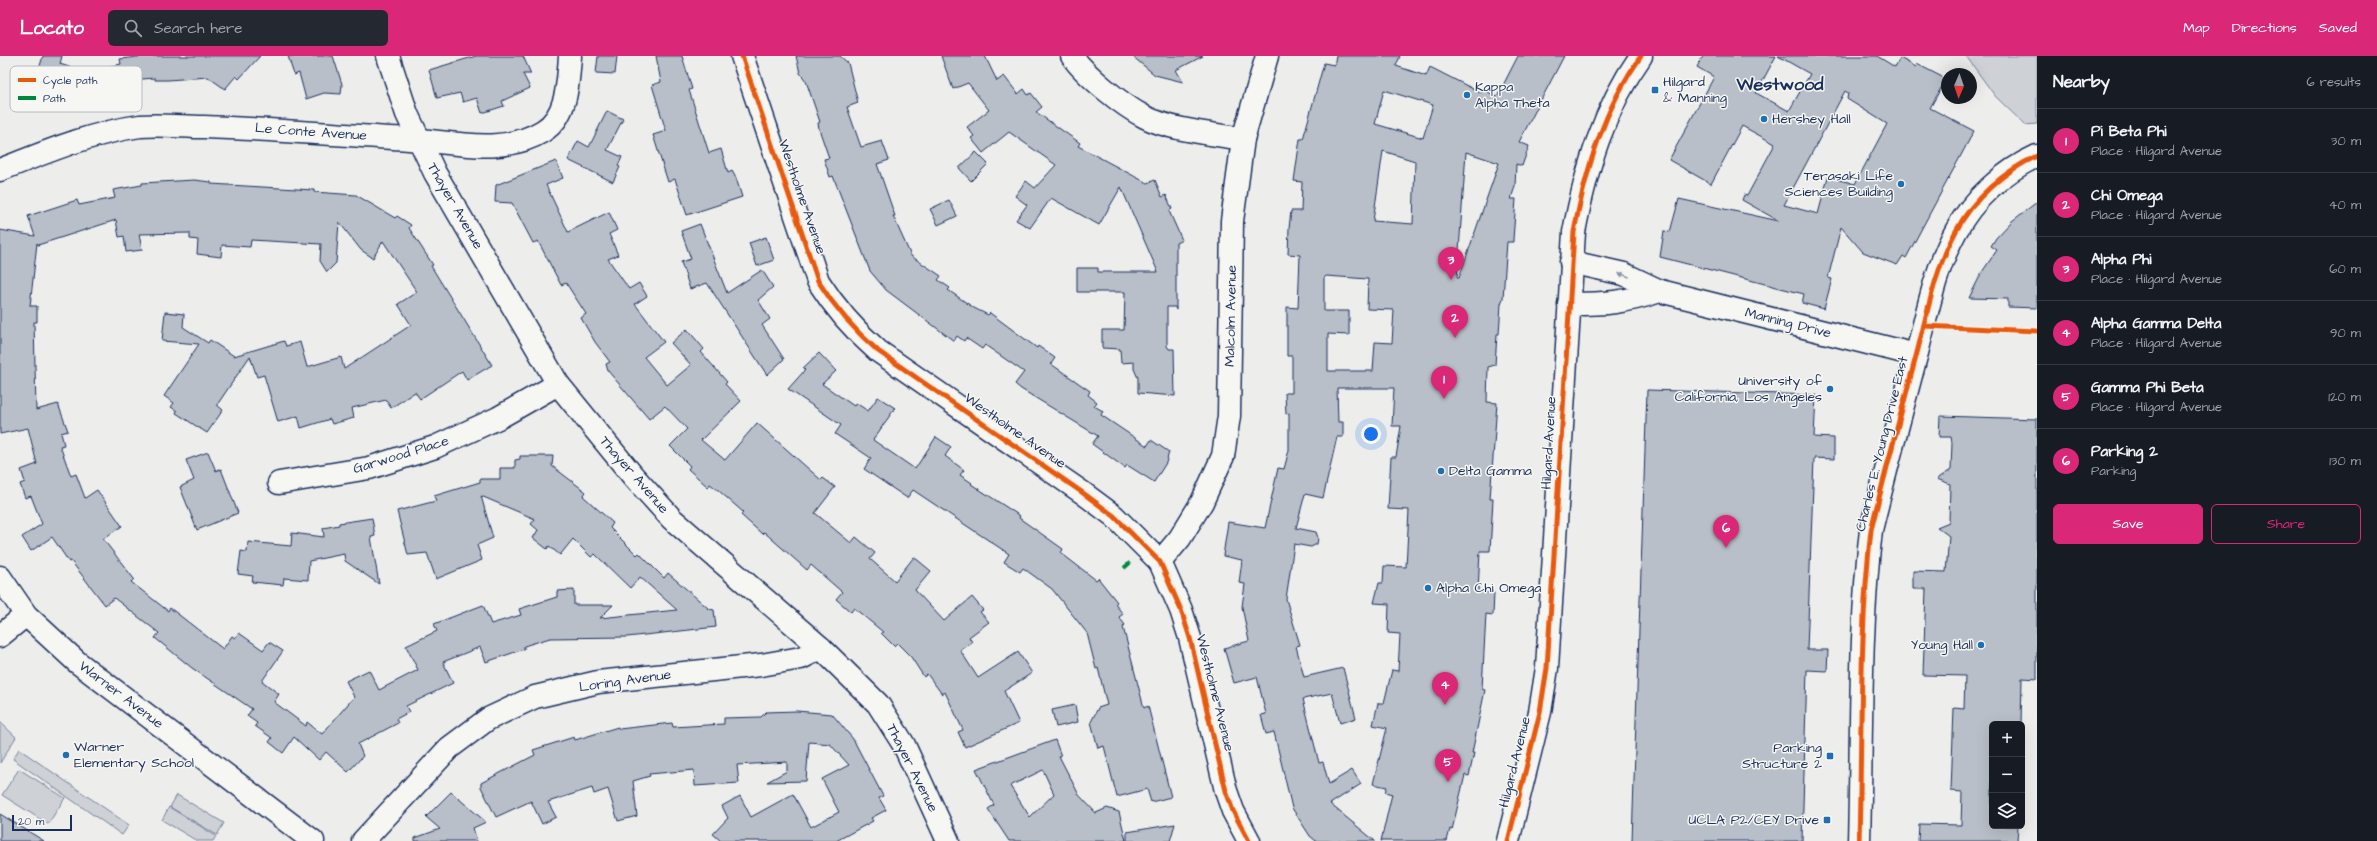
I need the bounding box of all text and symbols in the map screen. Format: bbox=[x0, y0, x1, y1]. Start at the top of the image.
search box bbox=[108, 10, 388, 46]
text: Locato bbox=[20, 15, 84, 42]
icon: search bbox=[122, 17, 144, 39]
text: Search here bbox=[154, 18, 242, 39]
text: Map bbox=[2183, 18, 2210, 38]
text: Directions bbox=[2232, 18, 2297, 38]
text: Saved bbox=[2319, 18, 2357, 38]
legend bbox=[10, 66, 142, 112]
north arrow bbox=[1941, 68, 1977, 104]
text: Nearby bbox=[2053, 70, 2110, 94]
place label: Hilgard & Manning bbox=[1663, 72, 1727, 108]
district label: Westwood bbox=[1735, 72, 1824, 97]
text: Cycle path bbox=[43, 73, 98, 89]
text: 6 results bbox=[2306, 73, 2361, 91]
place label: Kappa Alpha Theta bbox=[1475, 77, 1550, 113]
marker: Hilgard & Manning bbox=[1650, 85, 1660, 95]
marker: Kappa Alpha Theta bbox=[1462, 90, 1472, 100]
text: Path bbox=[43, 91, 66, 106]
place label: Hershey Hall bbox=[1772, 109, 1851, 129]
marker: Hershey Hall bbox=[1759, 114, 1769, 124]
street label: Le Conte Avenue bbox=[254, 118, 368, 146]
text: Pi Beta Phi bbox=[2091, 121, 2167, 142]
text: 1 bbox=[2065, 132, 2067, 150]
text: 30 m bbox=[2331, 132, 2361, 150]
street label: Westholme Avenue bbox=[773, 137, 831, 257]
text: Place · Hilgard Avenue bbox=[2091, 142, 2222, 160]
street label: Thayer Avenue bbox=[422, 159, 488, 253]
place label: Terasaki Life Sciences Building bbox=[1784, 166, 1893, 202]
marker: Terasaki Life Sciences Building bbox=[1896, 179, 1906, 189]
text: Chi Omega bbox=[2091, 185, 2163, 206]
text: 2 bbox=[2062, 196, 2070, 214]
text: 40 m bbox=[2329, 196, 2361, 214]
text: Place · Hilgard Avenue bbox=[2091, 206, 2222, 224]
pin: 3 bbox=[1438, 247, 1464, 280]
text: Alpha Phi bbox=[2091, 249, 2152, 270]
text: 3 bbox=[2063, 260, 2069, 278]
text: 60 m bbox=[2329, 260, 2361, 278]
street label: Malcolm Avenue bbox=[1220, 264, 1242, 367]
text: Place · Hilgard Avenue bbox=[2091, 270, 2222, 288]
one-way arrow bbox=[1618, 272, 1630, 278]
street label: Manning Drive bbox=[1743, 303, 1834, 343]
pin: 2 bbox=[1442, 305, 1468, 338]
text: Alpha Gamma Delta bbox=[2091, 313, 2221, 334]
text: 4 bbox=[2062, 324, 2070, 342]
text: 90 m bbox=[2330, 324, 2361, 342]
text: Place · Hilgard Avenue bbox=[2091, 334, 2222, 352]
street label: Charles E. Young Drive East bbox=[1851, 354, 1914, 534]
pin: 1 bbox=[1431, 366, 1457, 399]
place label: University of California, Los Angeles bbox=[1675, 371, 1823, 407]
text: Gamma Phi Beta bbox=[2091, 377, 2204, 398]
marker: University of California, Los Angeles bbox=[1825, 384, 1835, 394]
street label: Westholme Avenue bbox=[960, 388, 1070, 474]
text: 5 bbox=[2061, 388, 2071, 406]
text: 120 m bbox=[2328, 388, 2361, 406]
street label: Hilgard Avenue bbox=[1537, 396, 1561, 490]
text: Place · Hilgard Avenue bbox=[2091, 398, 2222, 416]
your location bbox=[1361, 424, 1381, 444]
street label: Garwood Place bbox=[351, 431, 452, 479]
street label: Thayer Avenue bbox=[595, 432, 674, 518]
text: Parking 2 bbox=[2091, 441, 2158, 462]
text: 6 bbox=[2062, 452, 2070, 470]
text: 130 m bbox=[2329, 452, 2361, 470]
place label: Delta Gamma bbox=[1449, 461, 1532, 481]
text: Parking bbox=[2091, 462, 2136, 480]
marker: Delta Gamma bbox=[1436, 466, 1446, 476]
button: Save bbox=[2053, 504, 2203, 544]
button: Share bbox=[2211, 504, 2361, 544]
pin: 6 bbox=[1713, 515, 1739, 548]
place label: Alpha Chi Omega bbox=[1436, 578, 1541, 598]
marker: Alpha Chi Omega bbox=[1423, 583, 1433, 593]
street label: Westholme Avenue bbox=[1191, 632, 1239, 754]
place label: Young Hall bbox=[1911, 635, 1973, 655]
marker: Young Hall bbox=[1976, 640, 1986, 650]
street label: Warner Avenue bbox=[74, 656, 168, 734]
street label: Loring Avenue bbox=[578, 665, 673, 697]
pin: 4 bbox=[1432, 672, 1458, 705]
street label: Hilgard Avenue bbox=[1494, 714, 1536, 810]
street label: Thayer Avenue bbox=[881, 720, 943, 816]
map controls bbox=[1989, 721, 2025, 829]
button: + bbox=[1989, 721, 2025, 757]
place label: Warner Elementary School bbox=[74, 737, 194, 773]
place label: Parking Structure 2 bbox=[1742, 738, 1822, 774]
pin: 5 bbox=[1435, 749, 1461, 782]
marker: Warner Elementary School bbox=[61, 750, 71, 760]
marker: Parking Structure 2 bbox=[1825, 751, 1835, 761]
button: − bbox=[1989, 757, 2025, 793]
button: layers bbox=[1989, 793, 2025, 829]
place label: UCLA P2/CEY Drive bbox=[1689, 810, 1819, 830]
scale bar bbox=[12, 813, 72, 832]
text: 20 m bbox=[18, 814, 44, 829]
marker: UCLA P2/CEY Drive bbox=[1822, 815, 1832, 825]

